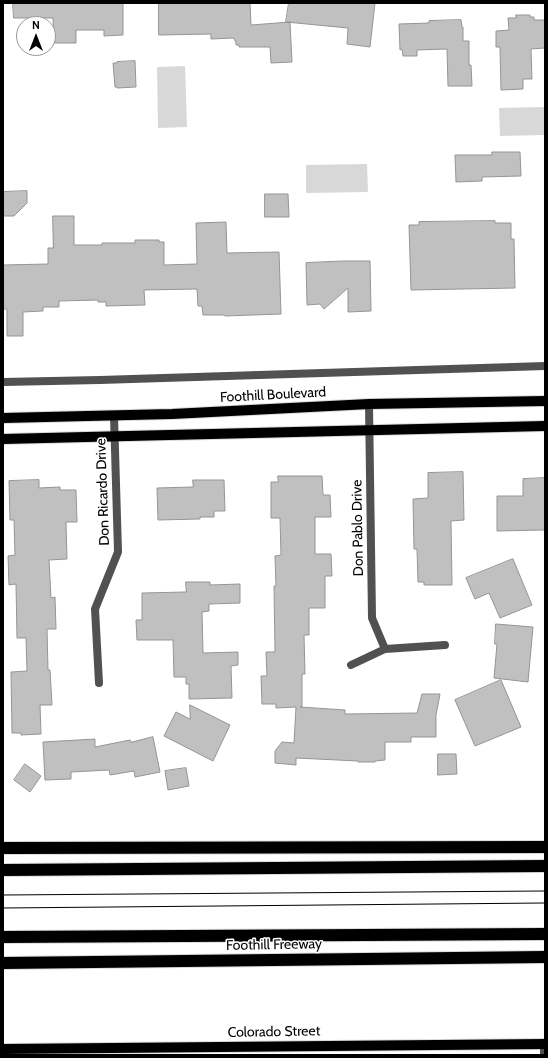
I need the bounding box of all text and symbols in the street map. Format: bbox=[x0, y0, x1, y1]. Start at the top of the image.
north arrow bbox=[16, 16, 56, 56]
text: N bbox=[32, 18, 40, 32]
street label: Foothill Boulevard bbox=[219, 384, 327, 406]
street label: Don Ricardo Drive bbox=[93, 438, 113, 546]
street label: Don Pablo Drive bbox=[349, 480, 367, 576]
street label: Foothill Freeway bbox=[226, 936, 322, 954]
street label: Colorado Street bbox=[228, 1023, 320, 1041]

